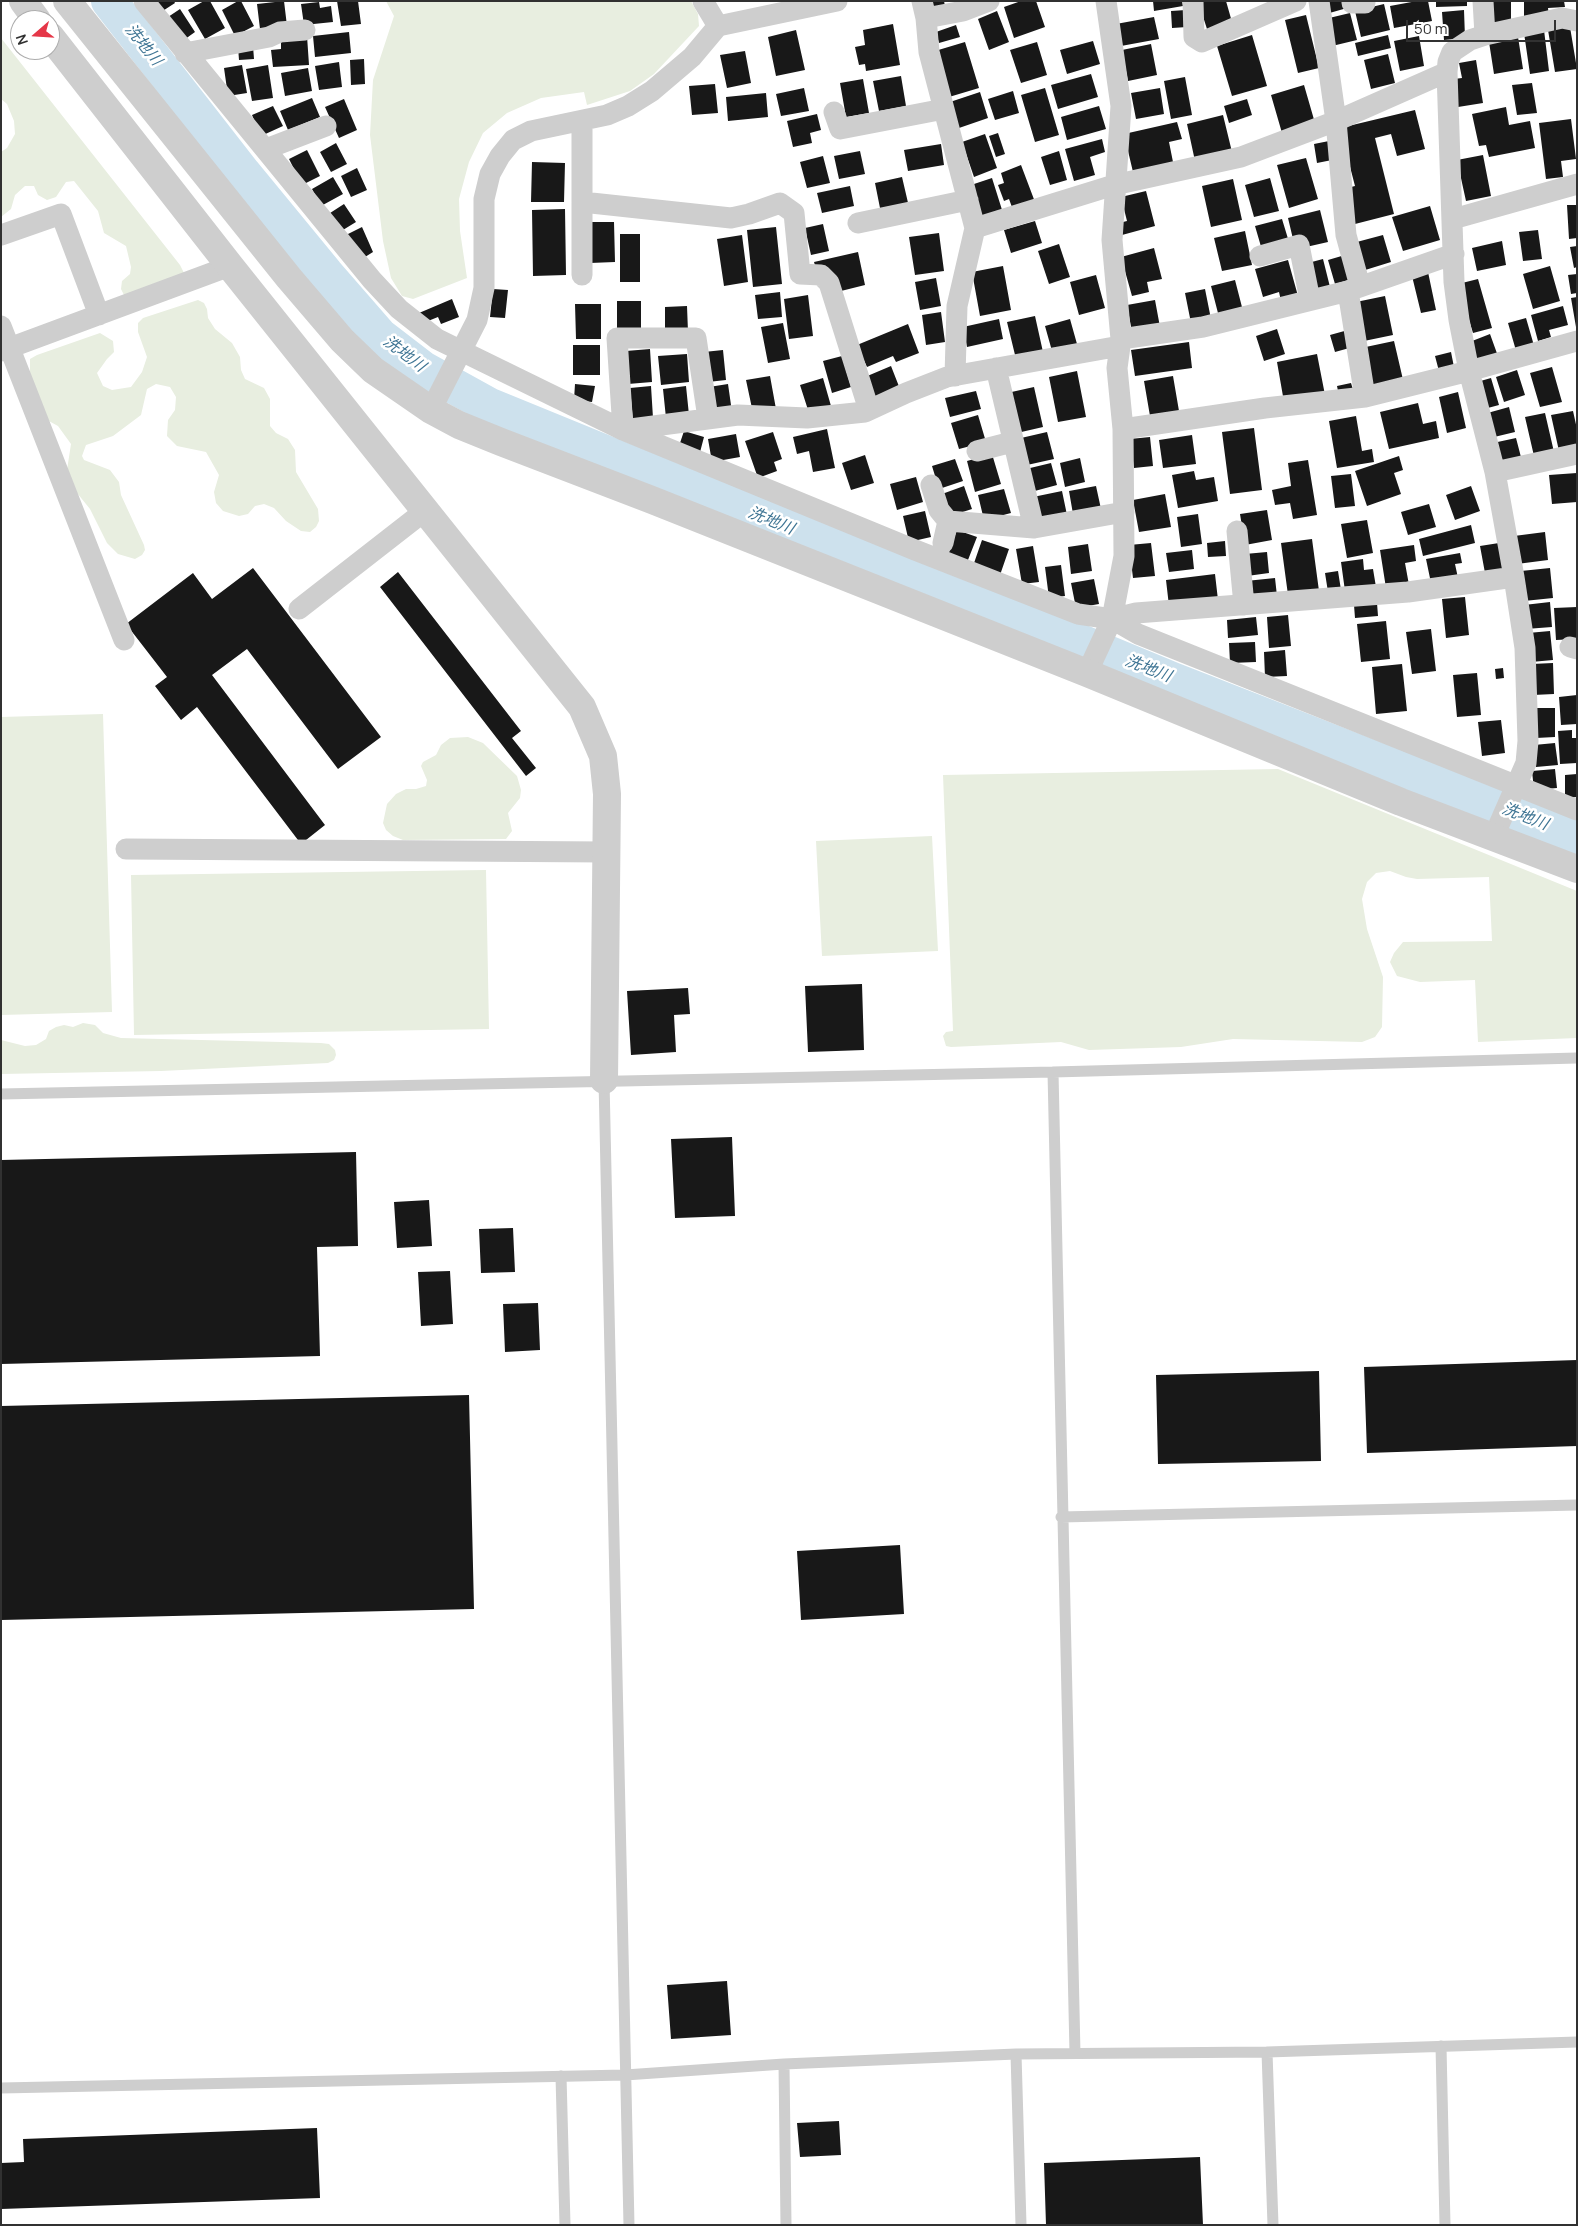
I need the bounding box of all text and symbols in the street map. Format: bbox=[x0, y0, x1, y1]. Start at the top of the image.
north arrow bbox=[10, 10, 60, 60]
scale bar bbox=[1408, 10, 1558, 42]
text: 50 m bbox=[1414, 18, 1448, 39]
water label: 洗地川 bbox=[120, 20, 166, 70]
text: N bbox=[11, 32, 32, 48]
water label: 洗地川 bbox=[379, 332, 429, 376]
water label: 洗地川 bbox=[745, 503, 797, 539]
water label: 洗地川 bbox=[1122, 651, 1174, 687]
water label: 洗地川 bbox=[1499, 799, 1551, 835]

